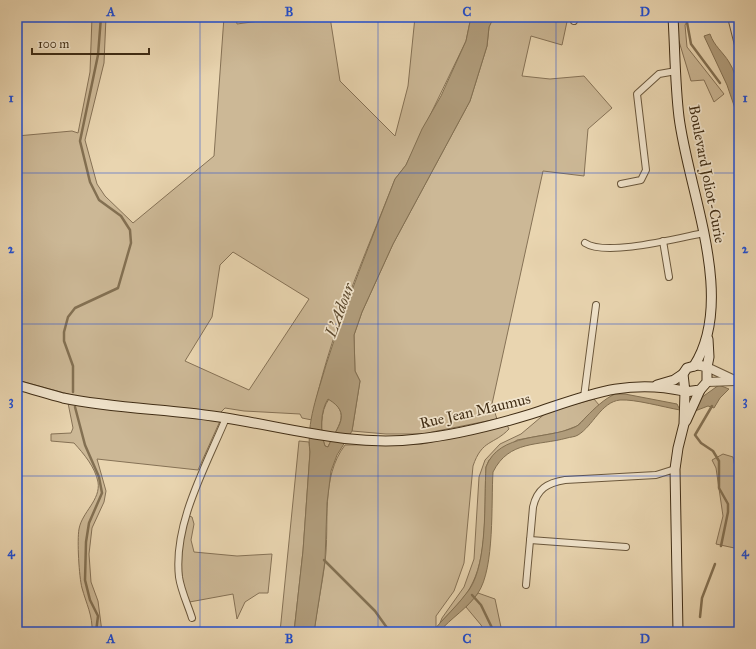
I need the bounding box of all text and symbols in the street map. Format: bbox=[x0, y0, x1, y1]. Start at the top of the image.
text: A bbox=[106, 4, 116, 20]
text: B bbox=[285, 4, 294, 20]
text: C bbox=[463, 4, 472, 20]
text: D bbox=[640, 4, 650, 20]
scale bar bbox=[32, 30, 149, 56]
text: 100 m bbox=[38, 37, 69, 51]
text: 1 bbox=[8, 90, 14, 106]
text: 1 bbox=[742, 90, 748, 106]
street label: Boulevard Joliot-Curie bbox=[684, 103, 729, 245]
text: 2 bbox=[8, 241, 15, 257]
text: 2 bbox=[742, 241, 749, 257]
water label: L'Adour bbox=[321, 279, 358, 341]
street label: Rue Jean Maumus bbox=[418, 389, 532, 433]
text: 3 bbox=[8, 393, 14, 409]
text: 3 bbox=[742, 393, 748, 409]
text: 4 bbox=[7, 544, 15, 560]
text: 4 bbox=[741, 544, 749, 560]
text: A bbox=[106, 631, 116, 647]
text: B bbox=[285, 631, 294, 647]
text: C bbox=[463, 631, 472, 647]
text: D bbox=[640, 631, 650, 647]

